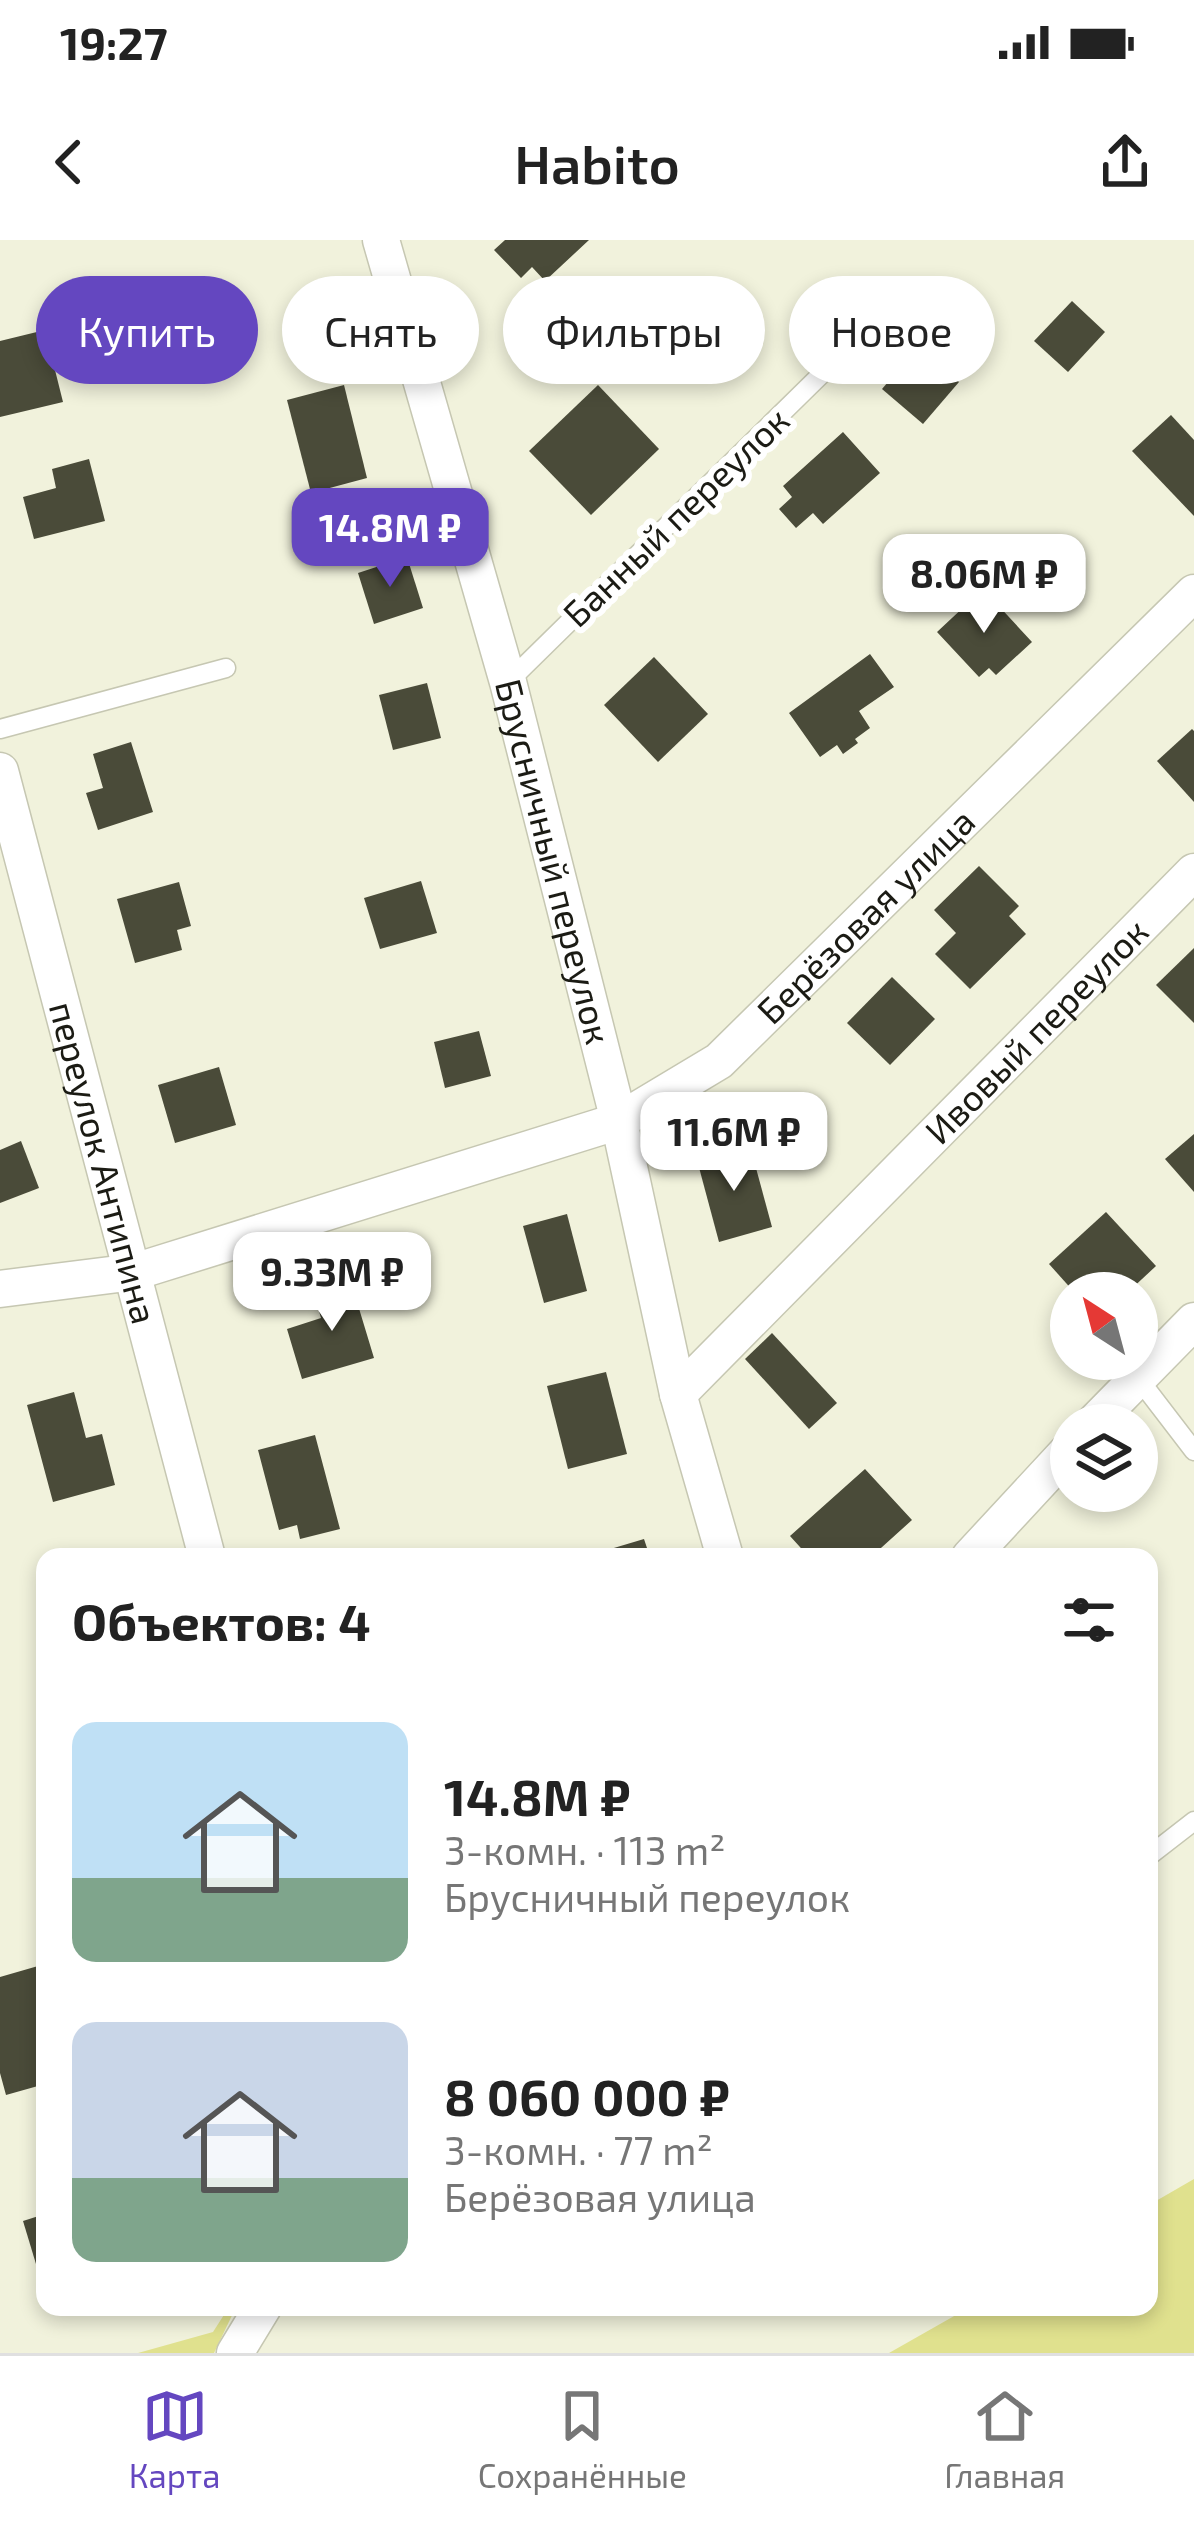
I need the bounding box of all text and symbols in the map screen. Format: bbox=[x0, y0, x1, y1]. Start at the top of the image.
text: 19:27 bbox=[60, 15, 167, 69]
icon: back bbox=[36, 129, 102, 195]
icon: share bbox=[1092, 129, 1158, 195]
text: Habito bbox=[514, 130, 680, 195]
chip: Купить bbox=[36, 276, 258, 384]
chip: Снять bbox=[282, 276, 479, 384]
chip: Фильтры bbox=[503, 276, 765, 384]
chip: Новое bbox=[789, 276, 995, 384]
street label: Банный переулок bbox=[553, 397, 797, 635]
pin: 14.8M ₽ bbox=[279, 488, 501, 590]
text: 14.8M ₽ bbox=[319, 503, 461, 550]
pin: 8.06M ₽ bbox=[873, 534, 1095, 636]
text: 8.06M ₽ bbox=[910, 549, 1058, 596]
street label: Брусничный переулок bbox=[488, 674, 622, 1048]
street label: Берёзовая улица bbox=[747, 799, 983, 1031]
street label: Ивовый переулок bbox=[915, 909, 1156, 1152]
street label: переулок Антипина bbox=[42, 997, 168, 1328]
pin: 11.6M ₽ bbox=[623, 1092, 845, 1194]
text: 11.6M ₽ bbox=[667, 1107, 801, 1154]
pin: 9.33M ₽ bbox=[221, 1232, 443, 1334]
text: 9.33M ₽ bbox=[260, 1247, 404, 1294]
north arrow bbox=[1050, 1272, 1158, 1380]
map controls bbox=[1050, 1272, 1158, 1512]
button: layers bbox=[1050, 1404, 1158, 1512]
icon: filters bbox=[1056, 1587, 1122, 1653]
text: Объектов: 4 bbox=[72, 1590, 371, 1651]
text: 14.8M ₽ bbox=[444, 1765, 631, 1826]
icon: home bbox=[168, 1770, 312, 1914]
text: 3-комн. · 113 m² bbox=[444, 1826, 725, 1873]
text: Брусничный переулок bbox=[444, 1873, 850, 1920]
text: 8 060 000 ₽ bbox=[444, 2065, 730, 2126]
icon: home bbox=[168, 2070, 312, 2214]
text: 3-комн. · 77 m² bbox=[444, 2126, 713, 2173]
text: Берёзовая улица bbox=[444, 2173, 756, 2220]
tab: Карта bbox=[129, 2383, 220, 2495]
tab: Сохранённые bbox=[478, 2383, 687, 2495]
tab: Главная bbox=[944, 2383, 1065, 2495]

